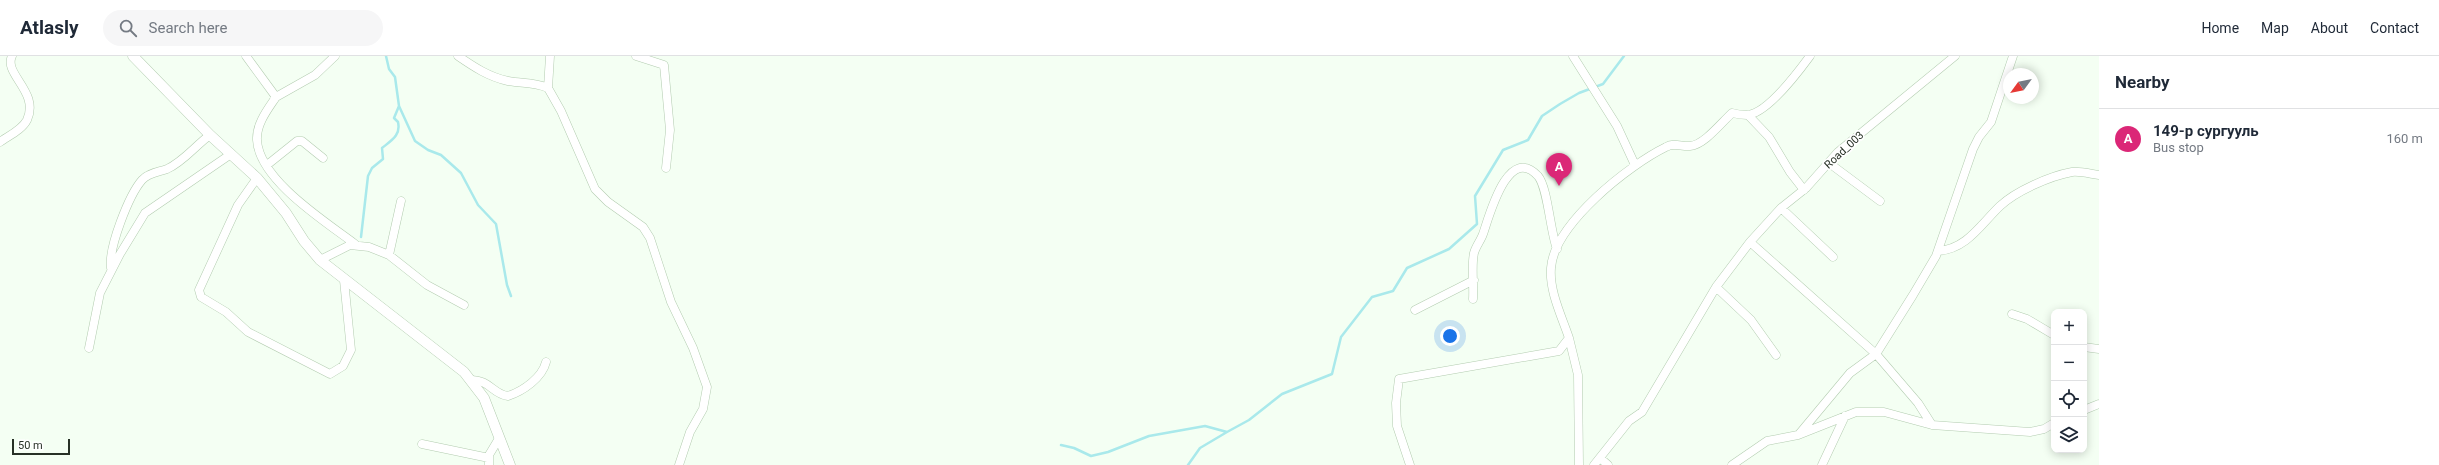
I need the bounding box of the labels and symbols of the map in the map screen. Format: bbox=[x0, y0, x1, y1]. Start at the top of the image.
north arrow bbox=[2003, 68, 2039, 104]
street label: Road_003 bbox=[1822, 129, 1866, 171]
pin: A bbox=[1546, 153, 1572, 186]
your location bbox=[1440, 326, 1460, 346]
scale bar bbox=[12, 437, 70, 456]

